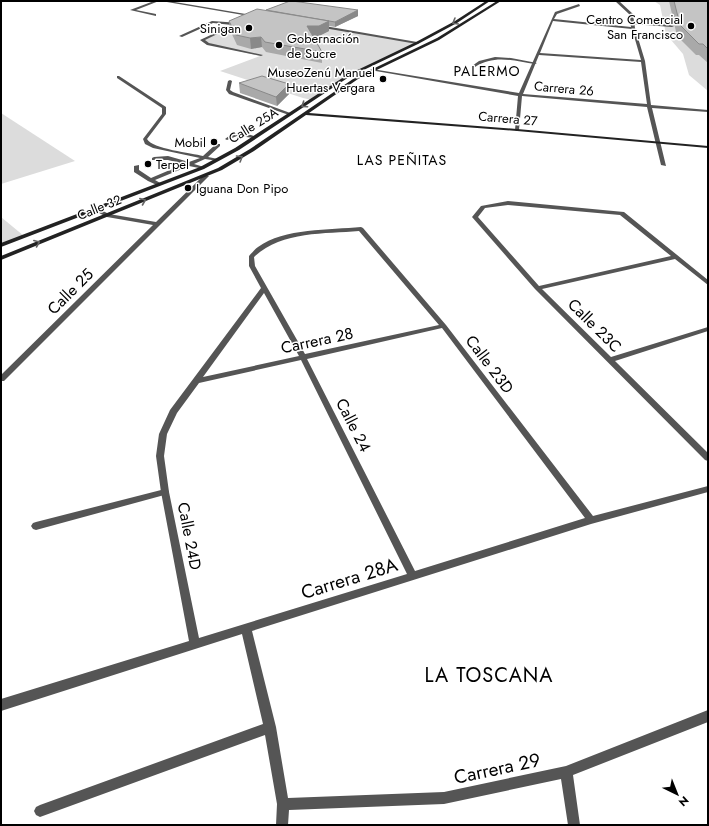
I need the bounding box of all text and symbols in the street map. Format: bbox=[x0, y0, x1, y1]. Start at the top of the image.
place label: Centro Comercial San Francisco bbox=[586, 10, 683, 44]
one-way arrow bbox=[452, 18, 459, 25]
place label: Sinigan bbox=[200, 19, 241, 38]
marker: Centro Comercial San Francisco bbox=[686, 21, 696, 31]
marker: Sinigan bbox=[244, 23, 254, 33]
place label: Gobernación de Sucre bbox=[287, 29, 359, 63]
marker: Gobernación de Sucre bbox=[274, 40, 284, 50]
district label: PALERMO bbox=[453, 61, 521, 81]
place label: MuseoZenú Manuel Huertas Vergara bbox=[268, 63, 375, 97]
marker: MuseoZenú Manuel Huertas Vergara bbox=[378, 74, 388, 84]
street label: Carrera 26 bbox=[533, 76, 595, 101]
one-way arrow bbox=[301, 101, 308, 108]
street label: Calle 25A bbox=[225, 103, 282, 148]
street label: Carrera 27 bbox=[478, 106, 539, 131]
place label: Mobil bbox=[175, 133, 206, 152]
marker: Mobil bbox=[209, 137, 219, 147]
district label: LAS PEÑITAS bbox=[357, 150, 447, 170]
place label: Terpel bbox=[156, 155, 189, 174]
one-way arrow bbox=[236, 155, 243, 162]
marker: Terpel bbox=[143, 159, 153, 169]
place label: Iguana Don Pipo bbox=[196, 179, 288, 198]
marker: Iguana Don Pipo bbox=[183, 183, 193, 193]
street label: Calle 32 bbox=[74, 190, 124, 225]
one-way arrow bbox=[140, 197, 147, 205]
one-way arrow bbox=[34, 240, 41, 248]
street label: Calle 25 bbox=[42, 263, 99, 320]
street label: Calle 23C bbox=[563, 293, 627, 357]
street label: Carrera 28 bbox=[279, 322, 355, 359]
street label: Calle 23D bbox=[460, 330, 519, 398]
street label: Calle 24 bbox=[330, 394, 377, 456]
street label: Calle 24D bbox=[172, 500, 207, 572]
street label: Carrera 28A bbox=[298, 551, 401, 606]
district label: LA TOSCANA bbox=[424, 661, 554, 690]
street label: Carrera 29 bbox=[451, 746, 543, 791]
north arrow bbox=[657, 774, 697, 814]
text: N bbox=[675, 792, 692, 810]

